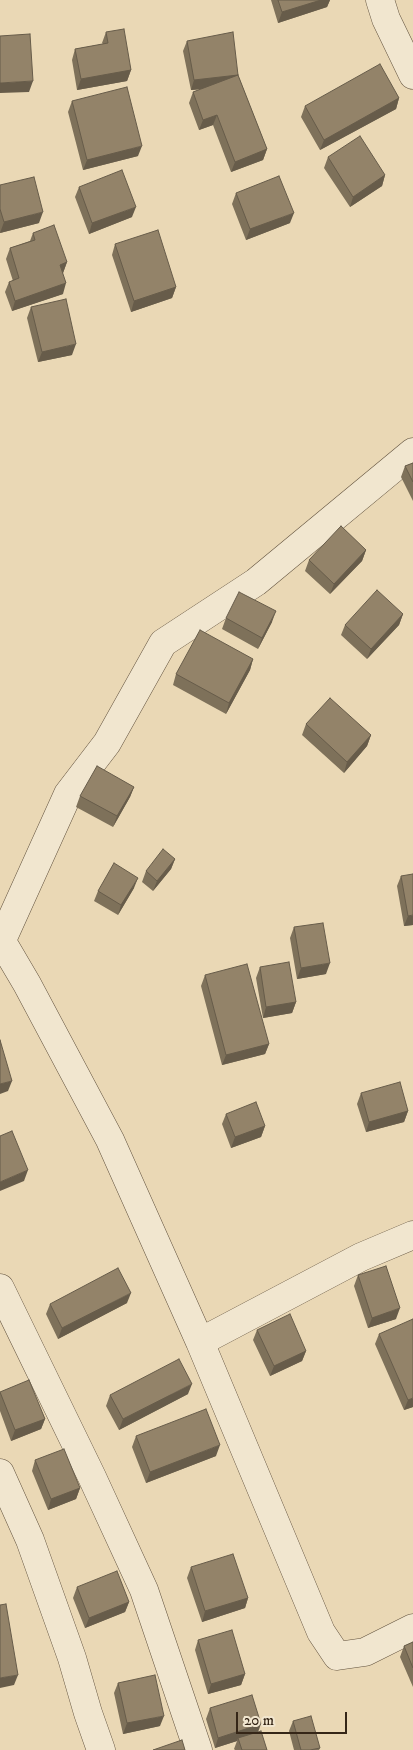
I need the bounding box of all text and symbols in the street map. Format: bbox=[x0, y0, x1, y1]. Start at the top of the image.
scale bar bbox=[238, 1702, 349, 1734]
text: 20 m bbox=[244, 1711, 274, 1730]

